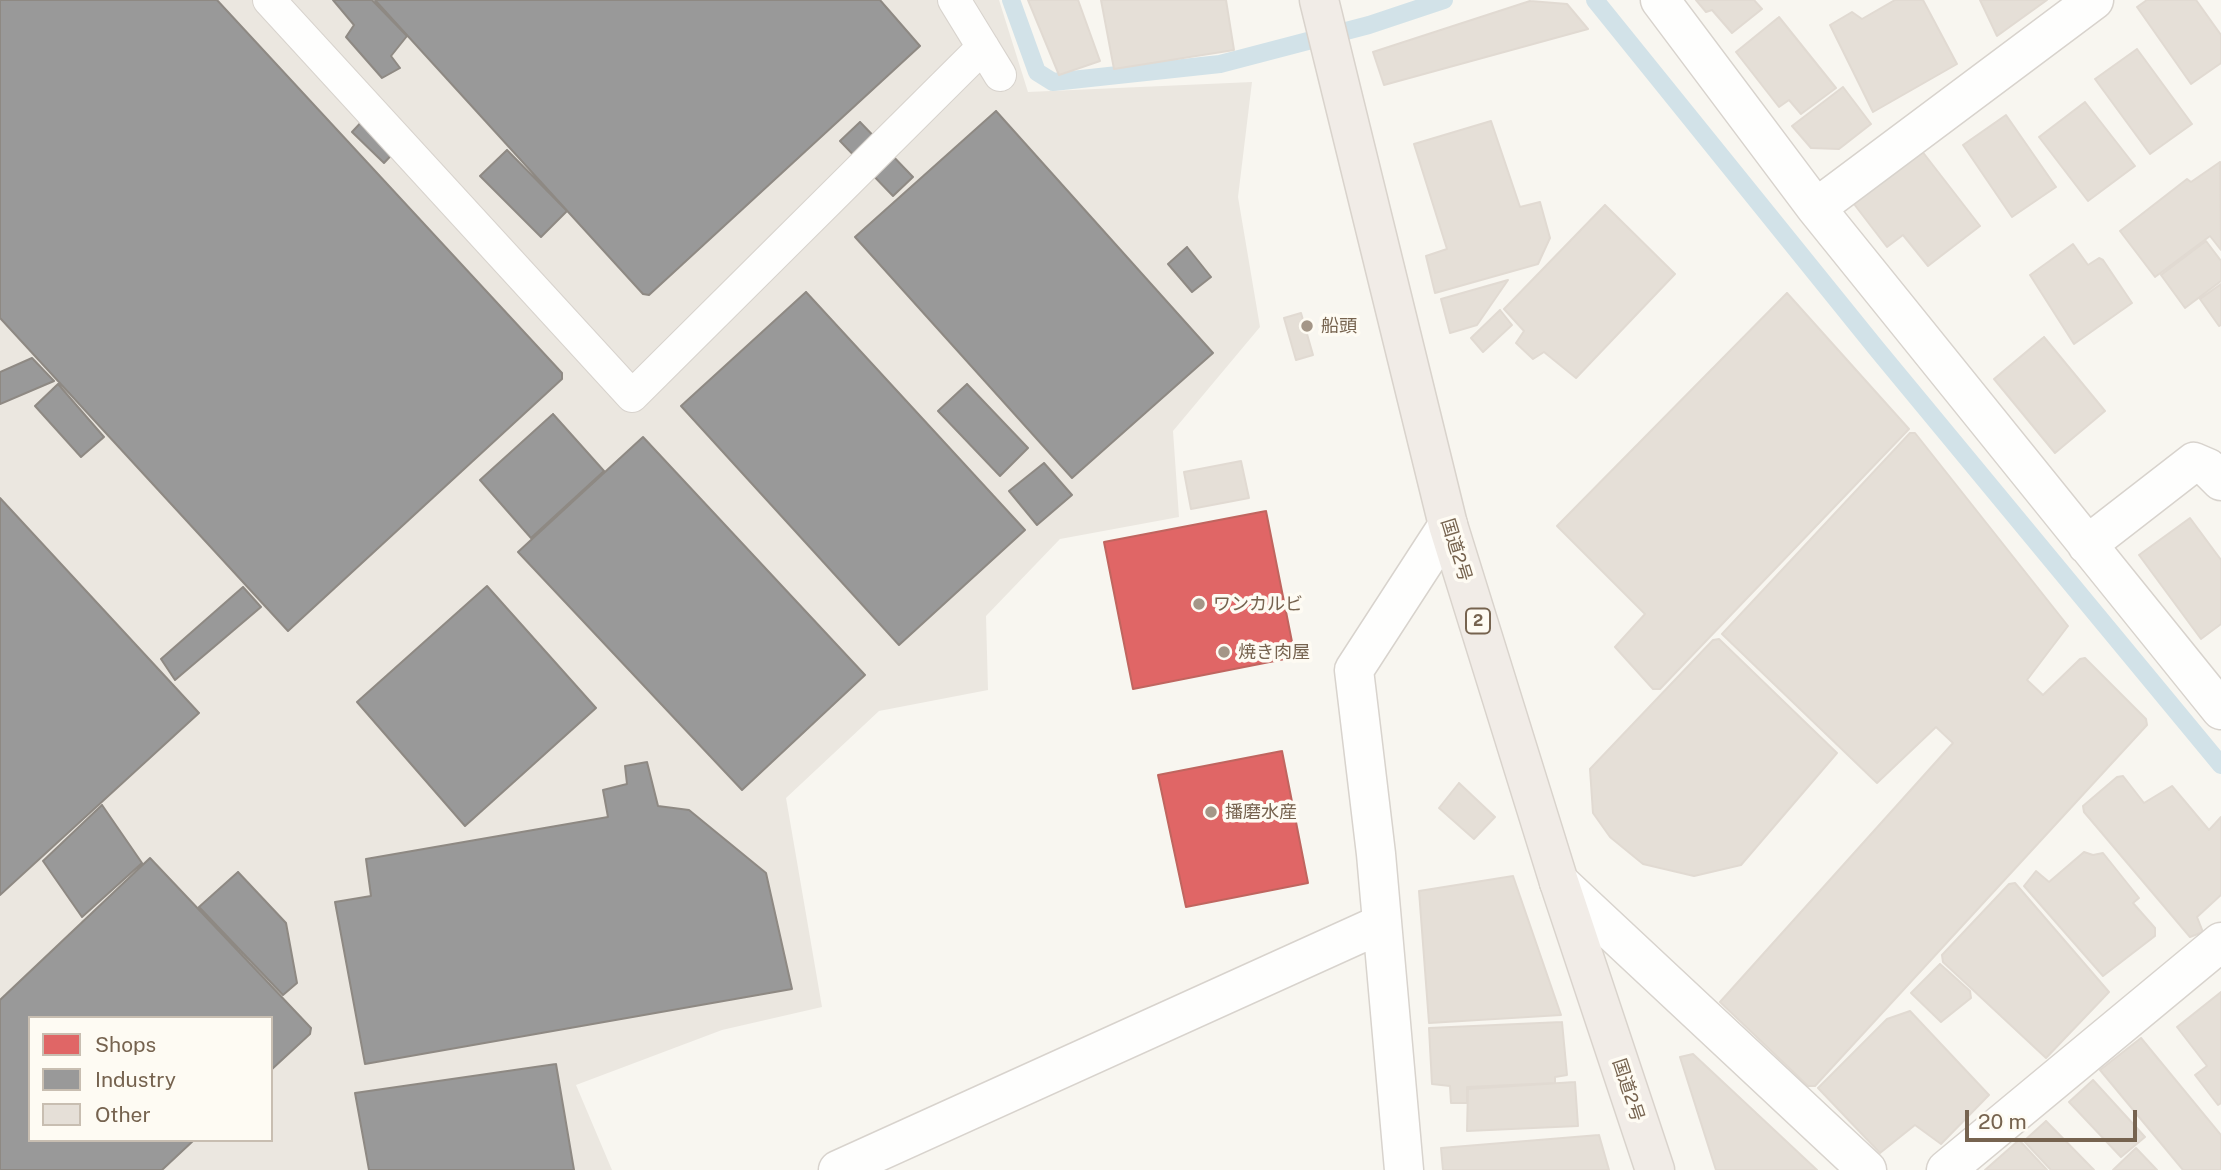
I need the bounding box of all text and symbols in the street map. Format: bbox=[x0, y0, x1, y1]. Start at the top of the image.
place label: 船頭 bbox=[1321, 315, 1357, 337]
marker: 船頭 bbox=[1299, 318, 1315, 334]
street label: 国道2号 bbox=[1436, 516, 1476, 584]
place label: ワンカルビ bbox=[1213, 593, 1303, 615]
marker: ワンカルビ bbox=[1191, 596, 1207, 612]
road number: 2 bbox=[1466, 608, 1490, 634]
place label: 焼き肉屋 bbox=[1238, 641, 1310, 663]
marker: 焼き肉屋 bbox=[1216, 644, 1232, 660]
place label: 播磨水産 bbox=[1225, 801, 1297, 823]
marker: 播磨水産 bbox=[1203, 804, 1219, 820]
legend bbox=[28, 1016, 273, 1142]
text: Shops bbox=[95, 1032, 156, 1057]
street label: 国道2号 bbox=[1608, 1056, 1648, 1124]
text: Industry bbox=[95, 1067, 176, 1092]
scale bar bbox=[1969, 1096, 2140, 1140]
text: Other bbox=[95, 1102, 151, 1127]
text: 20 m bbox=[1978, 1109, 2027, 1134]

